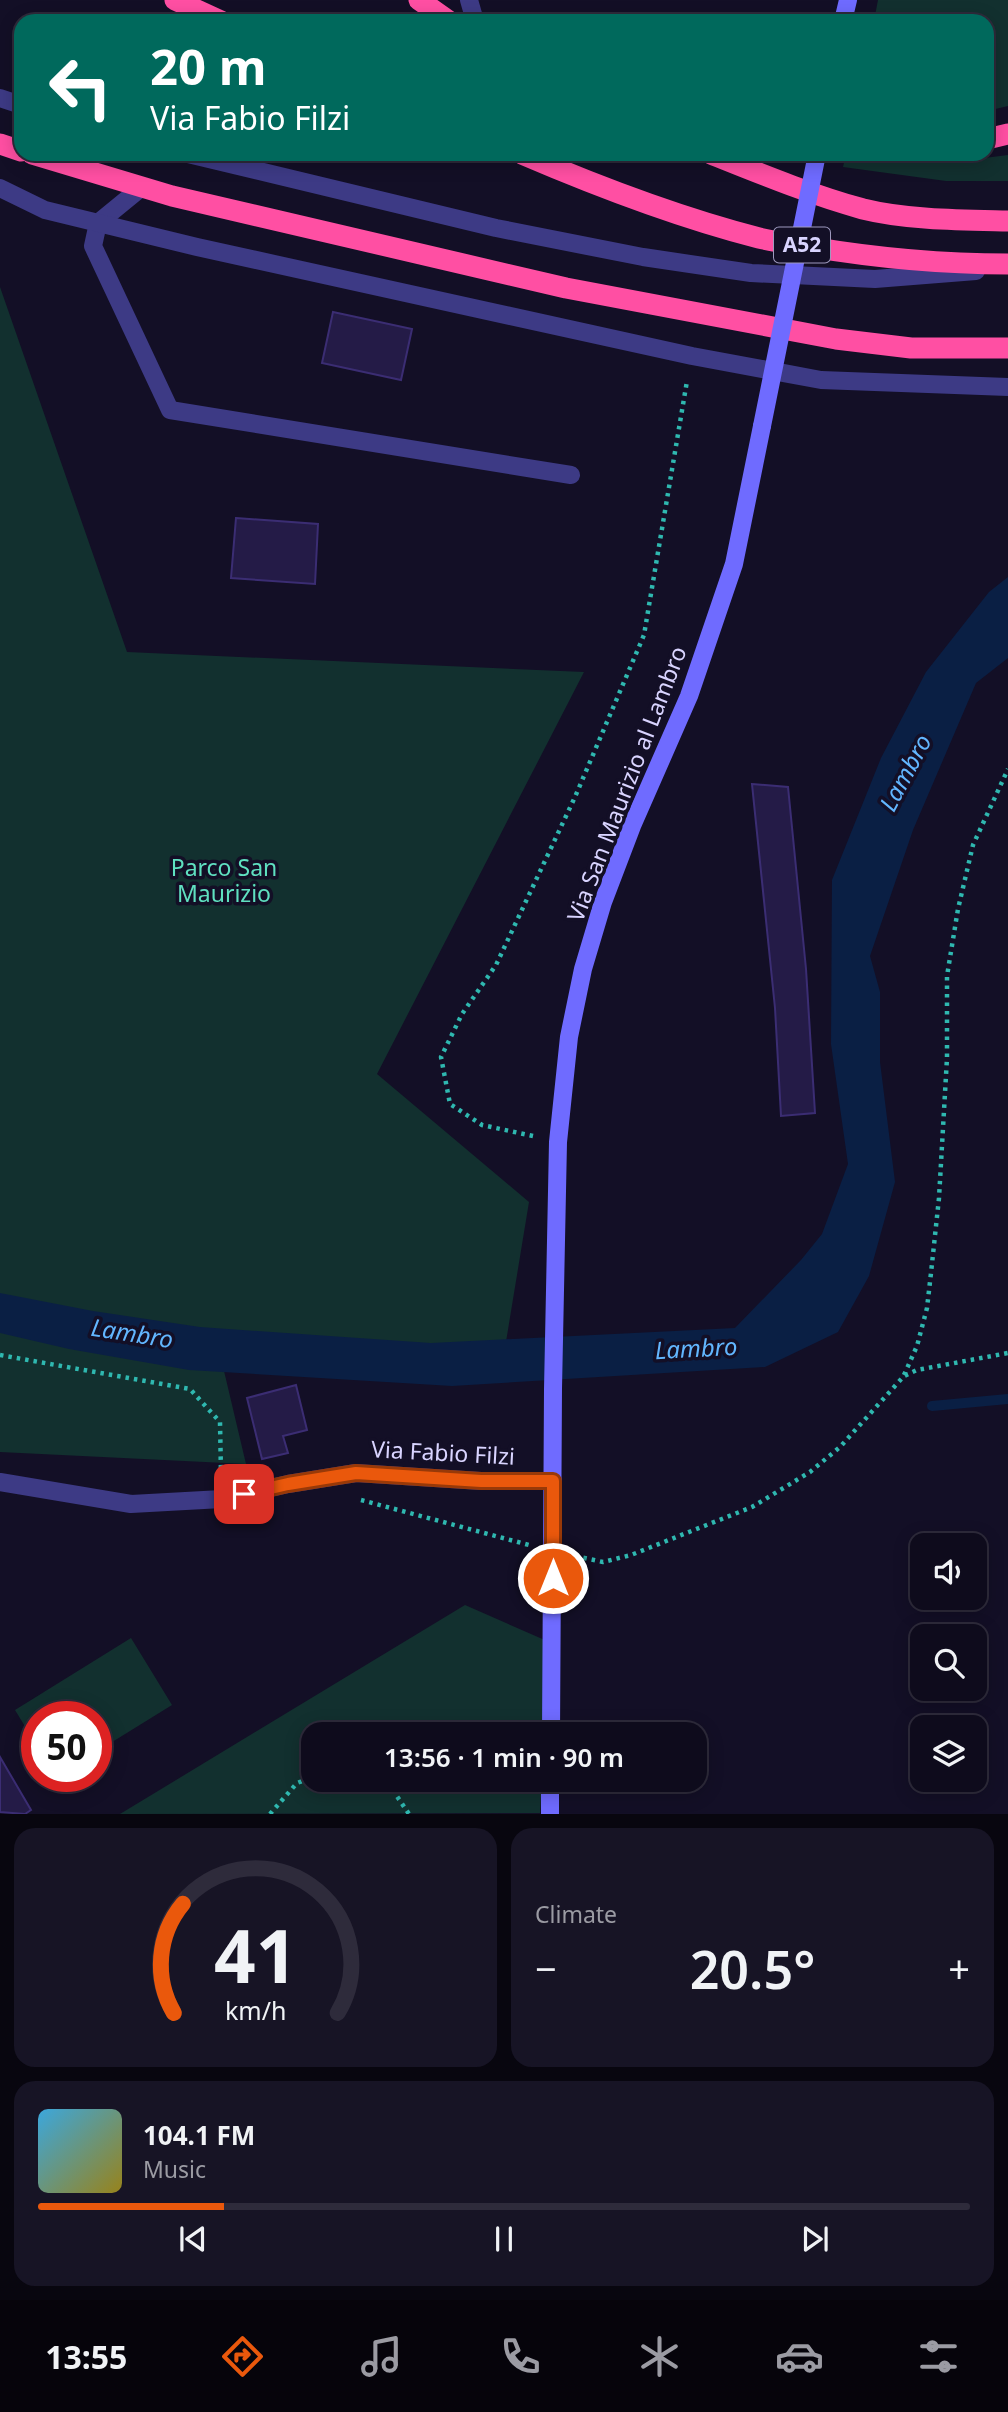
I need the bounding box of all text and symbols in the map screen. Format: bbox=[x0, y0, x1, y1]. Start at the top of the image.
text: 20 m bbox=[150, 33, 267, 99]
icon: left bbox=[35, 42, 126, 133]
text: Via Fabio Filzi bbox=[150, 96, 350, 139]
road number: A52 bbox=[774, 228, 830, 262]
street label: Via San Maurizio al Lambro bbox=[559, 641, 693, 926]
water label: Lambro bbox=[871, 728, 939, 817]
park label: Parco San Maurizio bbox=[171, 851, 277, 909]
water label: Lambro bbox=[89, 1310, 176, 1355]
water label: Lambro bbox=[654, 1329, 738, 1366]
street label: Via Fabio Filzi bbox=[370, 1432, 516, 1472]
pin bbox=[214, 1464, 274, 1524]
icon: arrive bbox=[225, 1475, 263, 1513]
map controls bbox=[910, 1533, 987, 1792]
button: sound bbox=[910, 1533, 987, 1610]
position arrow bbox=[516, 1541, 590, 1615]
button: search bbox=[910, 1624, 987, 1701]
speed limit sign: 50 bbox=[21, 1701, 112, 1792]
button: layers bbox=[910, 1715, 987, 1792]
text: 13:56 · 1 min · 90 m bbox=[384, 1739, 624, 1775]
text: Climate bbox=[535, 1898, 617, 1930]
text: 41 bbox=[214, 1906, 297, 2005]
text: 20.5° bbox=[690, 1933, 815, 2004]
text: − bbox=[535, 1942, 557, 1994]
text: + bbox=[948, 1942, 970, 1994]
text: km/h bbox=[225, 1993, 286, 2027]
text: 104.1 FM bbox=[143, 2117, 255, 2153]
text: Music bbox=[143, 2153, 206, 2185]
icon: previous bbox=[174, 2220, 212, 2258]
icon: pause bbox=[485, 2220, 523, 2258]
icon: next bbox=[796, 2220, 834, 2258]
icon: directions bbox=[218, 2332, 267, 2381]
icon: music bbox=[357, 2332, 406, 2381]
icon: phone bbox=[496, 2332, 545, 2381]
icon: climate bbox=[635, 2332, 684, 2381]
icon: car bbox=[775, 2332, 824, 2381]
icon: filters bbox=[914, 2332, 963, 2381]
text: 13:55 bbox=[45, 2335, 127, 2378]

